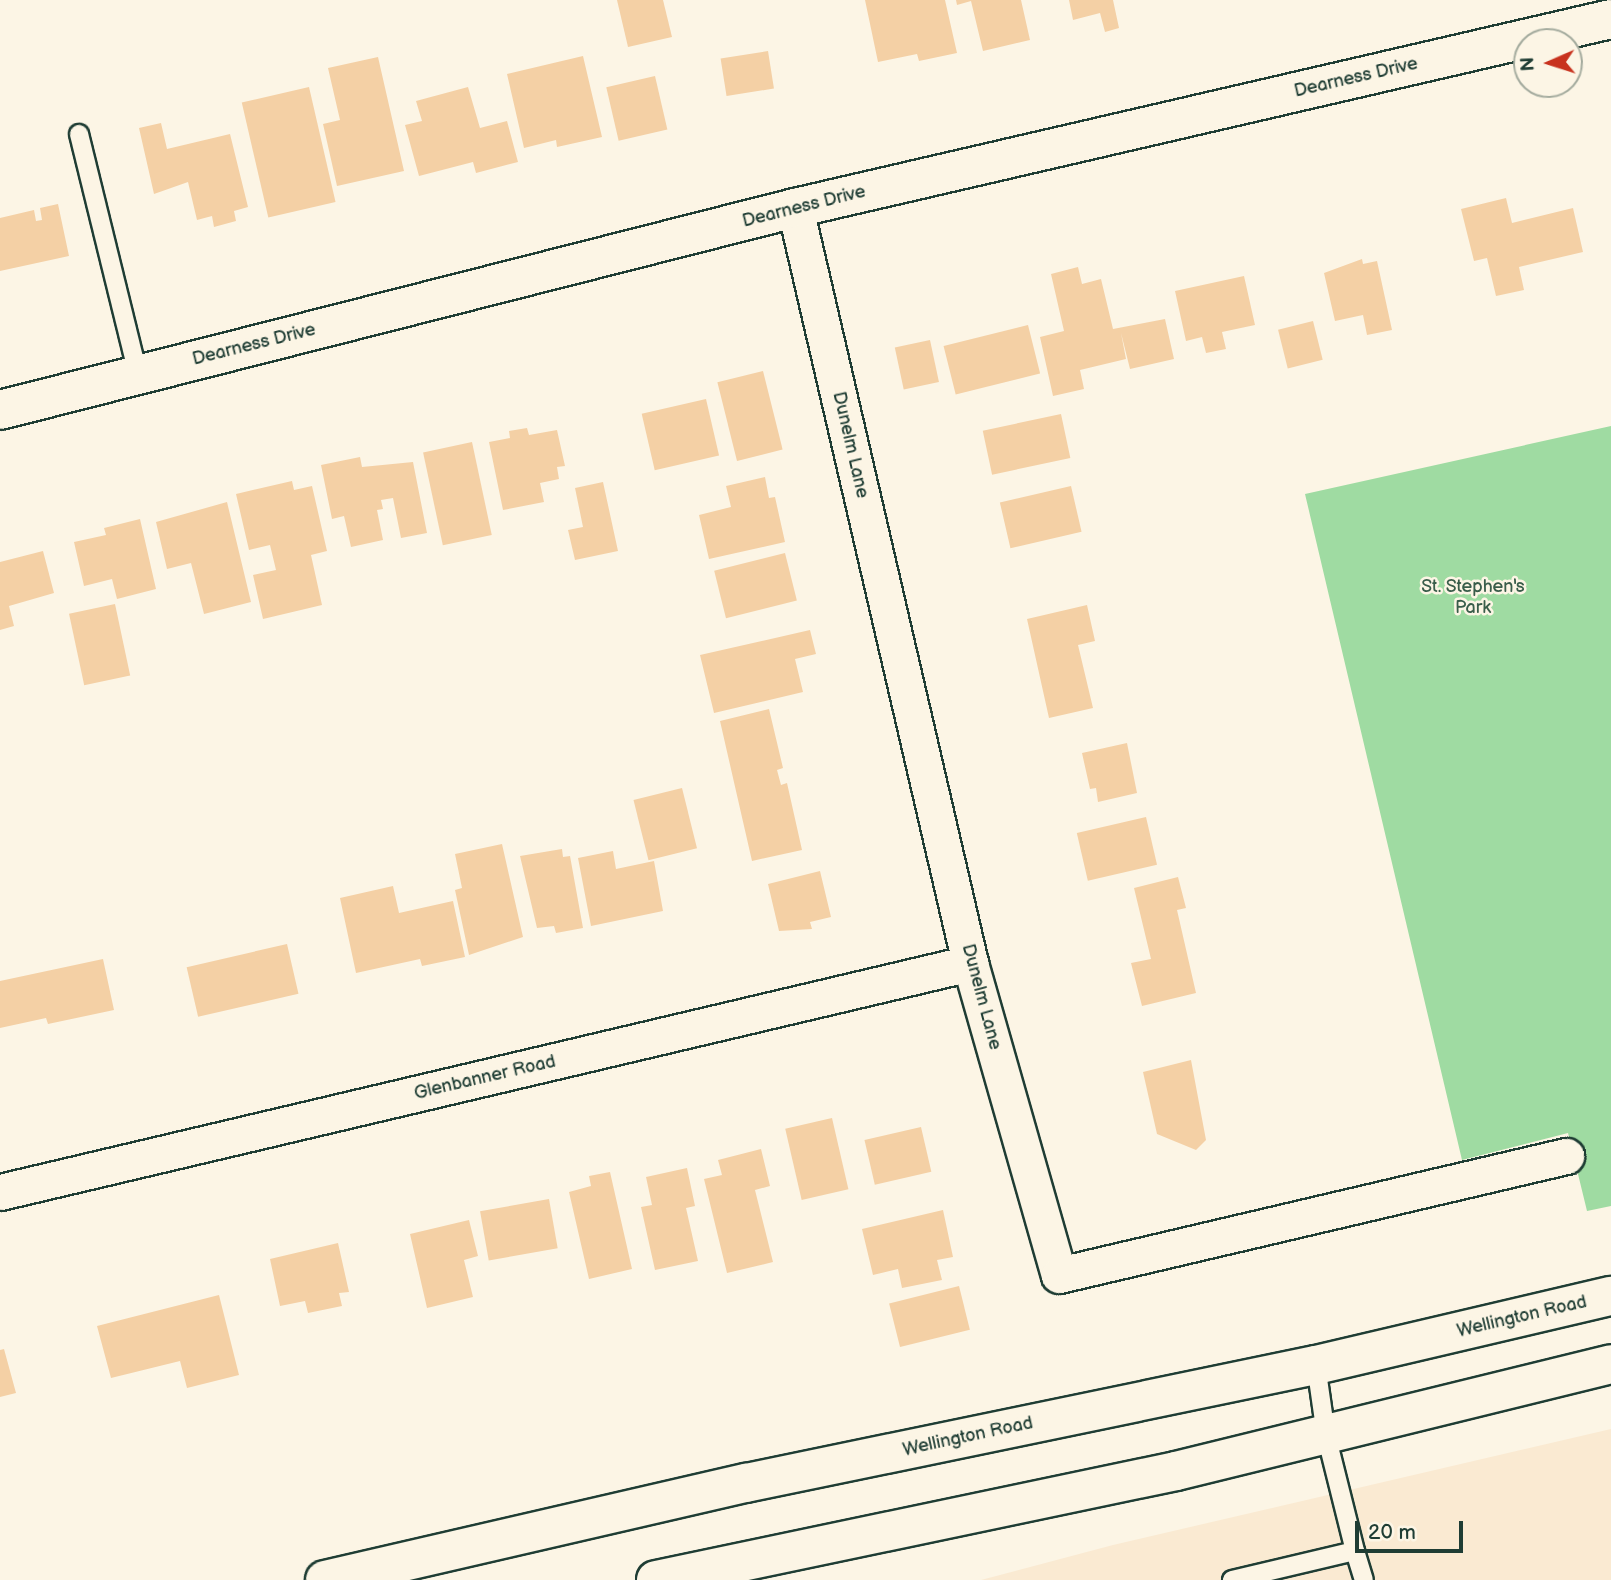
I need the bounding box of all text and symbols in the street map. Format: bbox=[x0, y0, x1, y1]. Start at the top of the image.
north arrow bbox=[1513, 28, 1583, 98]
street label: Dearness Drive bbox=[1292, 53, 1420, 103]
text: N bbox=[1517, 56, 1540, 72]
street label: Dearness Drive bbox=[740, 181, 868, 233]
street label: Dearness Drive bbox=[190, 319, 318, 371]
street label: Dunelm Lane bbox=[827, 390, 873, 500]
park label: St. Stephen's Park bbox=[1421, 577, 1525, 620]
street label: Dunelm Lane bbox=[957, 942, 1005, 1052]
street label: Glenbanner Road bbox=[412, 1051, 558, 1105]
street label: Wellington Road bbox=[1455, 1292, 1589, 1342]
street label: Wellington Road bbox=[901, 1413, 1035, 1461]
scale bar bbox=[1359, 1506, 1468, 1550]
text: 20 m bbox=[1368, 1520, 1416, 1545]

